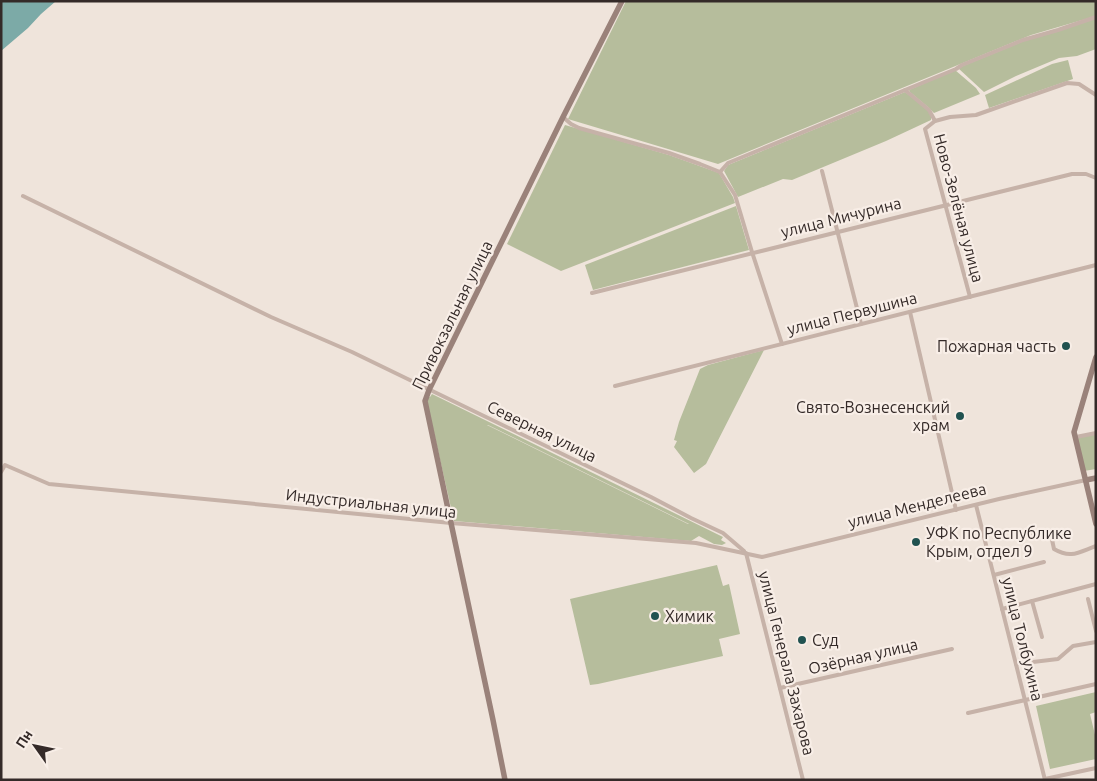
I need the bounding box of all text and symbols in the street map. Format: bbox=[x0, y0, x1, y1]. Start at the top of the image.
street label: Ново-Зелёная улица bbox=[930, 132, 988, 284]
street label: улица Мичурина bbox=[779, 193, 903, 241]
street label: Привокзальная улица bbox=[408, 238, 496, 392]
street label: улица Первушина bbox=[785, 288, 919, 338]
place label: Пожарная часть bbox=[937, 337, 1056, 355]
marker: Пожарная часть bbox=[1060, 340, 1072, 352]
street label: Северная улица bbox=[484, 397, 600, 465]
place label: Свято-Вознесенский храм bbox=[796, 398, 950, 434]
marker: Свято-Вознесенский храм bbox=[954, 410, 966, 422]
street label: улица Менделеева bbox=[846, 479, 988, 531]
street label: Индустриальная улица bbox=[285, 485, 457, 521]
place label: УФК по Республике Крым, отдел 9 bbox=[926, 524, 1072, 560]
marker: УФК по Республике Крым, отдел 9 bbox=[910, 536, 922, 548]
street label: улица Генерала Захарова bbox=[755, 569, 819, 757]
street label: улица Толбухина bbox=[999, 575, 1047, 703]
place label: Химик bbox=[665, 607, 714, 625]
marker: Химик bbox=[649, 610, 661, 622]
place label: Суд bbox=[812, 631, 839, 649]
marker: Суд bbox=[796, 634, 808, 646]
street label: Озёрная улица bbox=[806, 635, 920, 677]
north arrow bbox=[10, 721, 60, 771]
text: Пн bbox=[12, 727, 36, 751]

